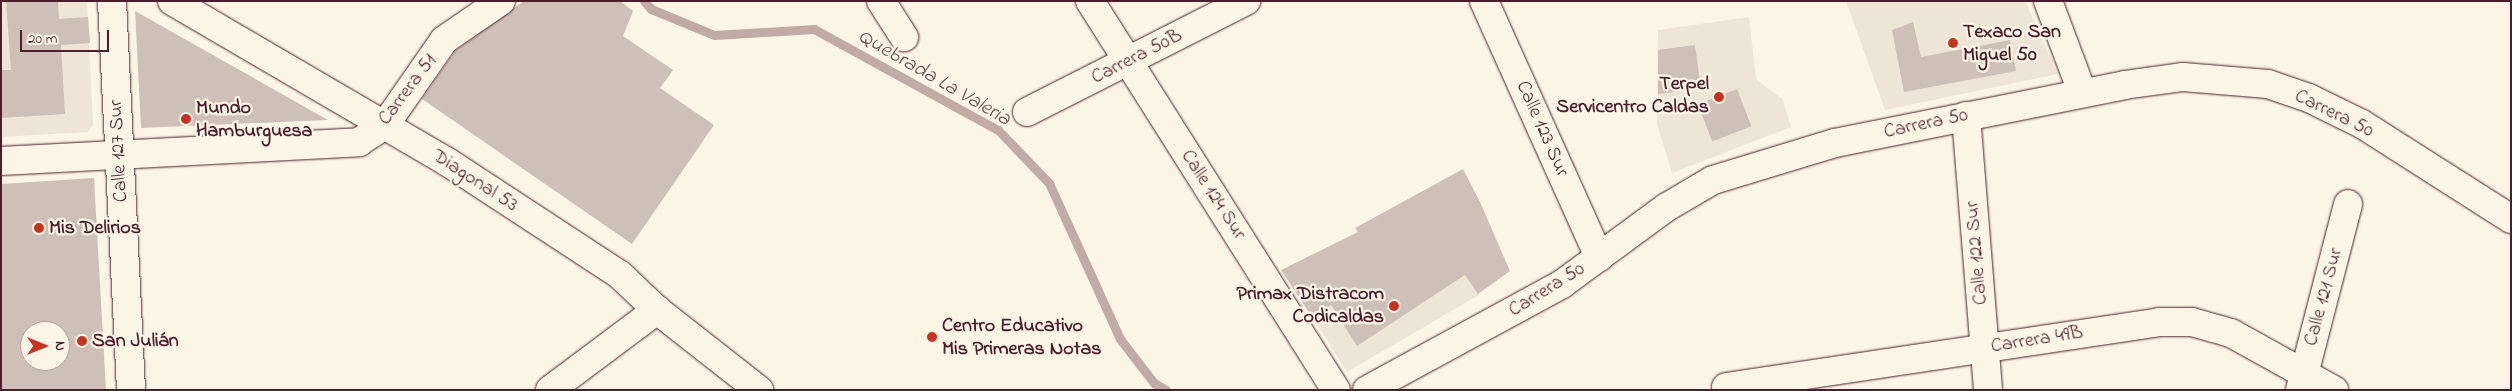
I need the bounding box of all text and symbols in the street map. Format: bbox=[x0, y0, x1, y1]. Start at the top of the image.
scale bar bbox=[22, 20, 111, 52]
place label: Texaco San Miguel 50 bbox=[1963, 20, 2061, 67]
water label: Quebrada La Valeria bbox=[853, 24, 1015, 132]
street label: Carrera 50B bbox=[1088, 24, 1186, 90]
text: 20 m bbox=[28, 28, 57, 50]
marker: Texaco San Miguel 50 bbox=[1947, 37, 1959, 49]
street label: Carrera 51 bbox=[373, 50, 443, 130]
place label: Terpel Servicentro Caldas bbox=[1556, 73, 1709, 120]
street label: Calle 123 Sur bbox=[1510, 77, 1574, 181]
street label: Carrera 50 bbox=[2290, 85, 2378, 143]
marker: Terpel Servicentro Caldas bbox=[1713, 91, 1725, 103]
place label: Mundo Hamburguesa bbox=[196, 96, 312, 143]
street label: Calle 127 Sur bbox=[104, 99, 134, 203]
street label: Carrera 50 bbox=[1882, 103, 1970, 145]
marker: Mundo Hamburguesa bbox=[180, 113, 192, 125]
street label: Diagonal 53 bbox=[428, 144, 522, 218]
street label: Calle 124 Sur bbox=[1175, 146, 1251, 244]
street label: Calle 122 Sur bbox=[1961, 200, 1993, 306]
place label: Mis Delirios bbox=[49, 216, 141, 240]
marker: Mis Delirios bbox=[33, 222, 45, 234]
street label: Calle 121 Sur bbox=[2299, 245, 2349, 349]
street label: Carrera 50 bbox=[1505, 257, 1589, 323]
place label: Primax Distracom Codicaldas bbox=[1237, 282, 1384, 329]
marker: Primax Distracom Codicaldas bbox=[1388, 300, 1400, 312]
place label: Centro Educativo Mis Primeras Notas bbox=[942, 314, 1101, 361]
north arrow bbox=[20, 321, 70, 371]
street label: Carrera 49B bbox=[1989, 321, 2085, 359]
place label: San Julián bbox=[92, 329, 179, 353]
marker: Centro Educativo Mis Primeras Notas bbox=[926, 331, 938, 343]
marker: San Julián bbox=[76, 335, 88, 347]
text: N bbox=[49, 341, 70, 351]

